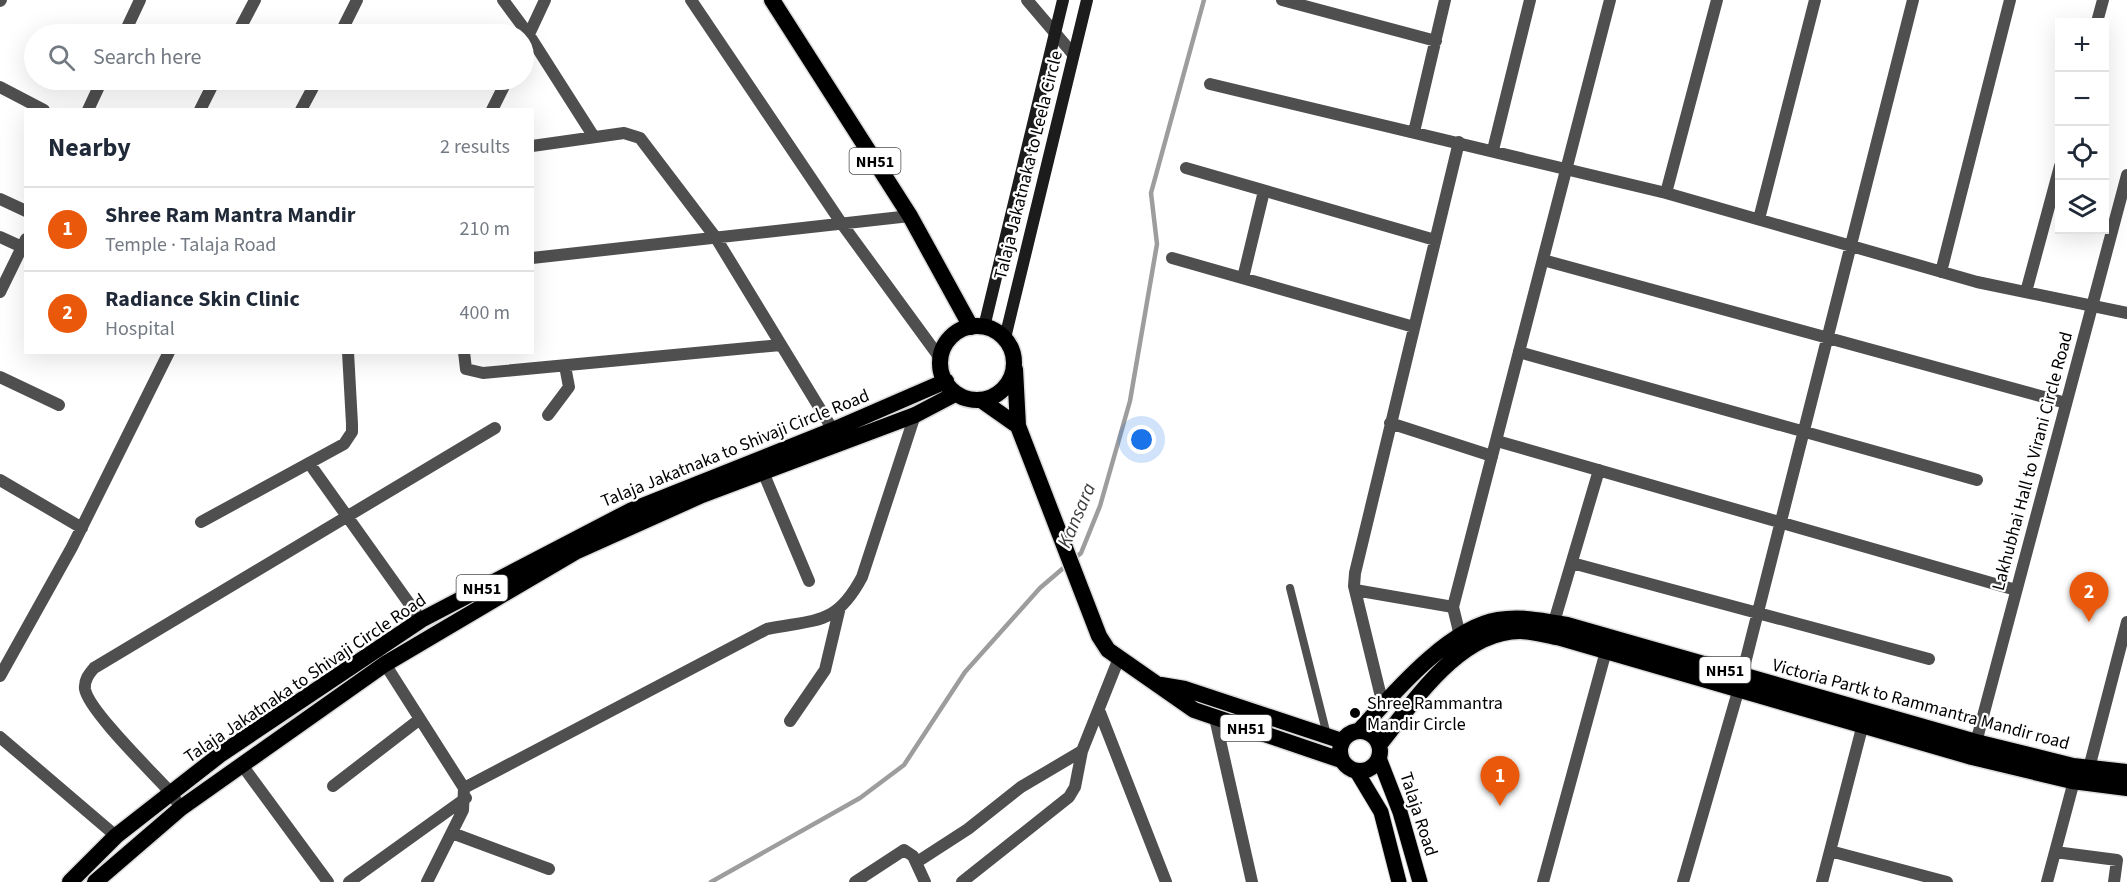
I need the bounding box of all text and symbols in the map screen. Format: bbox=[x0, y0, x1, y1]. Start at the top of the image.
map controls bbox=[2055, 18, 2109, 234]
button: + bbox=[2055, 18, 2109, 72]
search box bbox=[24, 24, 534, 90]
icon: search bbox=[45, 41, 78, 74]
text: Search here bbox=[93, 41, 201, 73]
street label: Talaja Jakatnaka to Leela Circle bbox=[988, 48, 1069, 282]
button: − bbox=[2055, 72, 2109, 126]
button: locate bbox=[2055, 126, 2109, 180]
text: Nearby bbox=[48, 129, 131, 166]
text: 2 results bbox=[440, 133, 510, 161]
road number: NH51 bbox=[850, 148, 900, 174]
button: layers bbox=[2055, 180, 2109, 234]
text: Shree Ram Mantra Mandir bbox=[105, 199, 356, 231]
text: 1 bbox=[62, 215, 73, 243]
text: 210 m bbox=[460, 215, 510, 243]
text: Temple · Talaja Road bbox=[105, 231, 276, 259]
text: Radiance Skin Clinic bbox=[105, 283, 300, 315]
text: 2 bbox=[62, 299, 73, 327]
text: 400 m bbox=[460, 299, 510, 327]
text: Hospital bbox=[105, 315, 175, 343]
street label: Lakhubhai Hall to Virani Circle Road bbox=[1986, 329, 2079, 593]
street label: Talaja Jakatnaka to Shivaji Circle Road bbox=[597, 383, 873, 514]
your location bbox=[1127, 425, 1156, 454]
water label: Kansara bbox=[1051, 478, 1103, 552]
pin: 2 bbox=[2070, 572, 2108, 622]
road number: NH51 bbox=[456, 575, 508, 601]
street label: Talaja Jakatnaka to Shivaji Circle Road bbox=[179, 588, 431, 769]
street label: Victoria Partk to Rammantra Mandir road bbox=[1770, 653, 2072, 756]
road number: NH51 bbox=[1700, 657, 1750, 683]
place label: Shree Rammantra Mandir Circle bbox=[1367, 691, 1503, 737]
marker: Shree Rammantra Mandir Circle bbox=[1348, 706, 1362, 720]
road number: NH51 bbox=[1220, 715, 1272, 741]
pin: 1 bbox=[1480, 756, 1520, 806]
street label: Talaja Road bbox=[1393, 769, 1444, 859]

